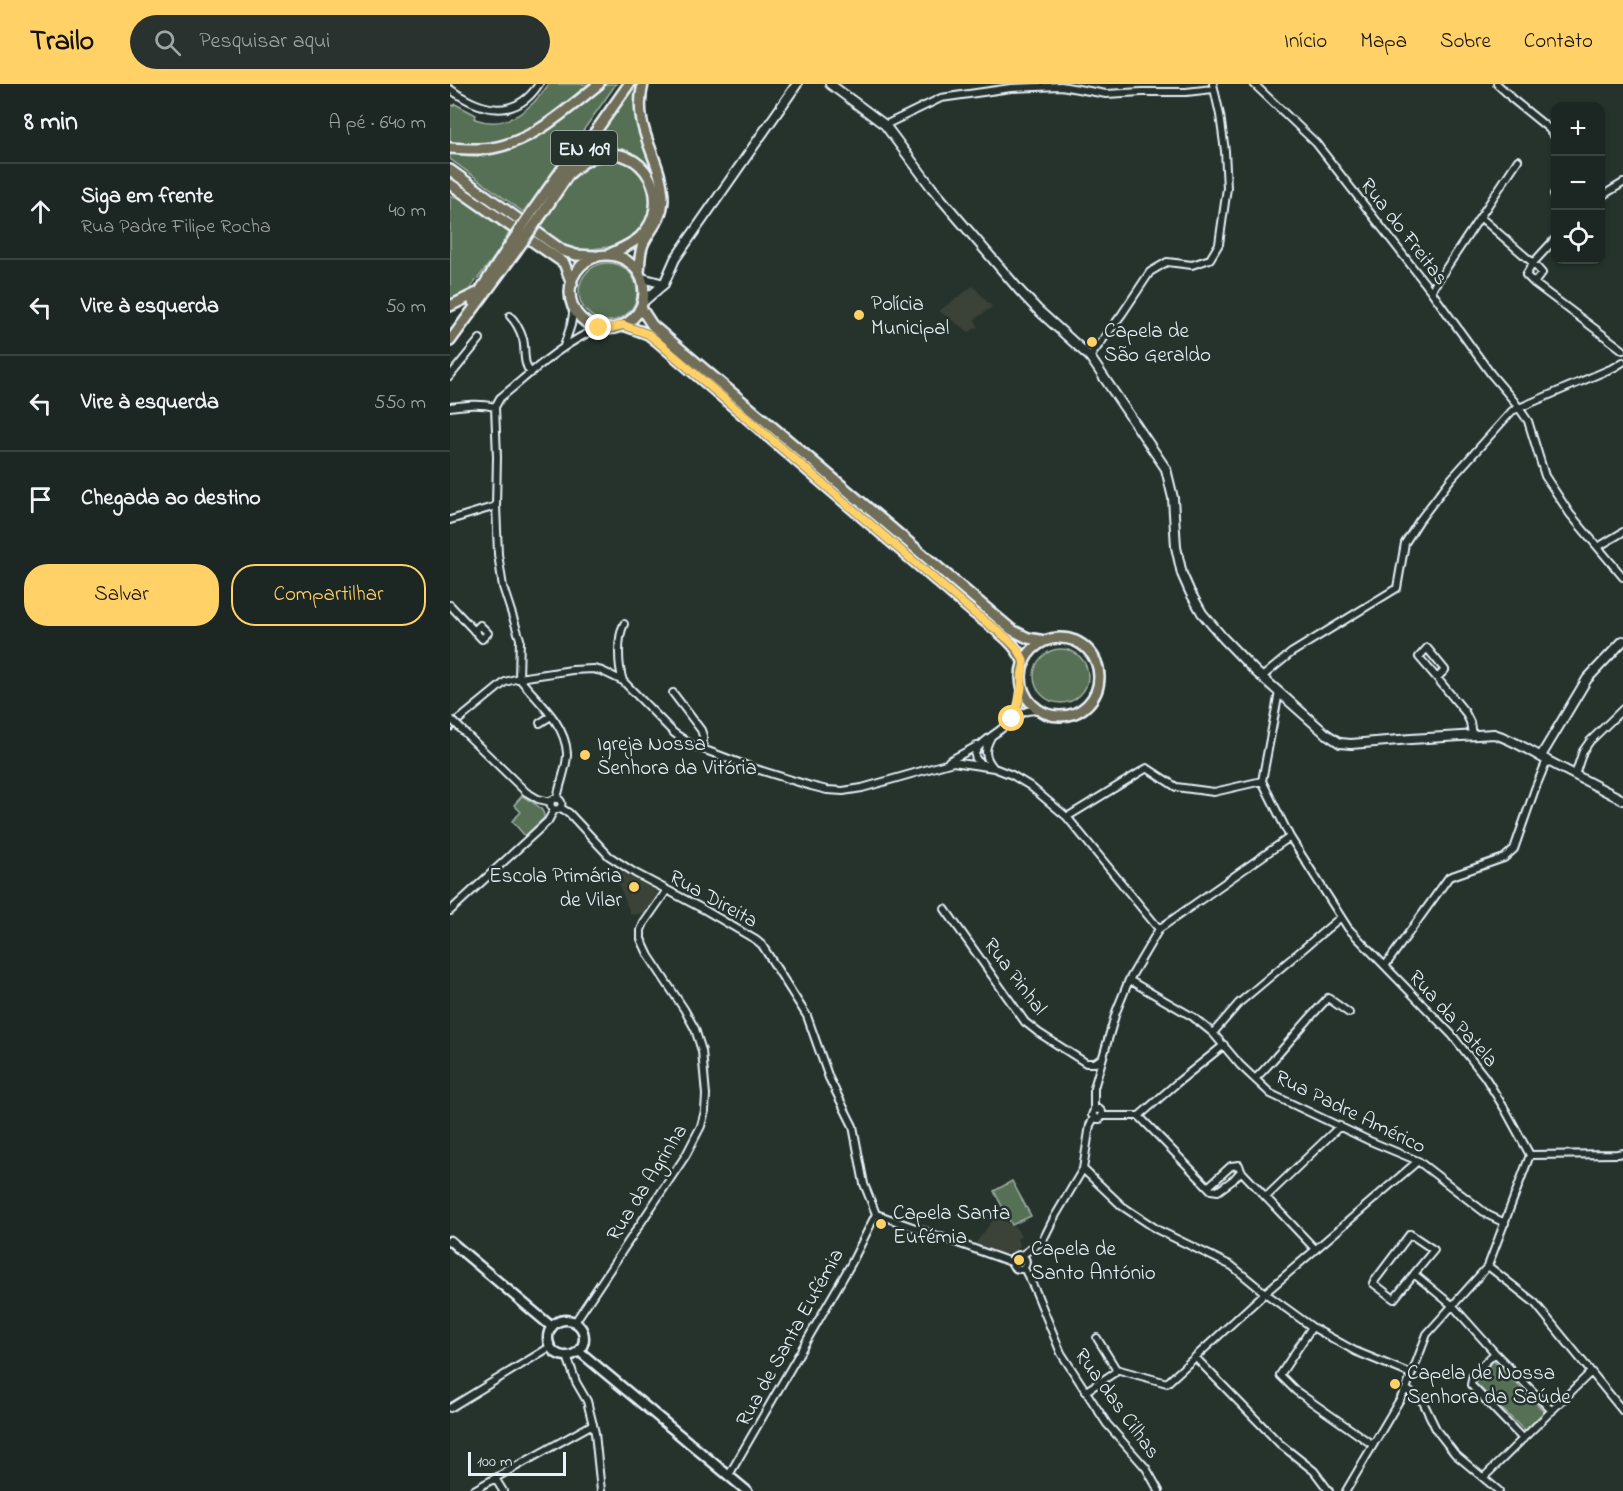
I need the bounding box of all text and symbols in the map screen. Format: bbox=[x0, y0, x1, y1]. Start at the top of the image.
search box bbox=[130, 15, 550, 69]
text: Trailo bbox=[30, 22, 94, 63]
icon: search bbox=[151, 26, 184, 59]
text: Pesquisar aqui bbox=[199, 26, 330, 58]
text: Início bbox=[1284, 27, 1327, 57]
text: Mapa bbox=[1360, 27, 1407, 57]
text: Sobre bbox=[1440, 27, 1491, 57]
text: Contato bbox=[1524, 27, 1593, 57]
map controls bbox=[1551, 102, 1605, 264]
button: + bbox=[1551, 102, 1605, 156]
text: 8 min bbox=[24, 104, 78, 142]
text: A pé · 640 m bbox=[328, 109, 426, 138]
road number: EN 109 bbox=[551, 131, 617, 165]
button: − bbox=[1551, 156, 1605, 210]
street label: Rua do Freitas bbox=[1352, 172, 1455, 292]
text: Siga em frente bbox=[81, 181, 213, 213]
icon: ahead bbox=[24, 195, 57, 228]
text: 40 m bbox=[389, 197, 426, 226]
button: locate bbox=[1551, 210, 1605, 264]
text: Rua Padre Filipe Rocha bbox=[81, 213, 271, 242]
place label: Polícia Municipal bbox=[871, 290, 949, 344]
icon: left bbox=[24, 291, 57, 324]
text: Vire à esquerda bbox=[81, 291, 219, 323]
text: 50 m bbox=[385, 293, 426, 322]
marker: Polícia Municipal bbox=[852, 308, 866, 322]
route end bbox=[585, 314, 611, 340]
place label: Capela de São Geraldo bbox=[1104, 317, 1211, 371]
marker: Capela de São Geraldo bbox=[1085, 335, 1099, 349]
icon: left bbox=[24, 387, 57, 420]
text: Vire à esquerda bbox=[81, 387, 219, 419]
text: 550 m bbox=[374, 389, 426, 418]
icon: arrive bbox=[24, 483, 57, 516]
text: Chegada ao destino bbox=[81, 483, 261, 515]
button: Salvar bbox=[24, 564, 219, 626]
button: Compartilhar bbox=[231, 564, 426, 626]
route start bbox=[998, 705, 1024, 731]
place label: Igreja Nossa Senhora da Vitória bbox=[597, 730, 757, 784]
marker: Igreja Nossa Senhora da Vitória bbox=[578, 748, 592, 762]
place label: Escola Primária de Vilar bbox=[489, 862, 622, 916]
street label: Rua Direita bbox=[663, 863, 763, 936]
marker: Escola Primária de Vilar bbox=[627, 880, 641, 894]
street label: Rua Pinhal bbox=[975, 932, 1053, 1022]
street label: Rua da Patela bbox=[1401, 964, 1505, 1075]
street label: Rua Padre Américo bbox=[1270, 1063, 1431, 1162]
street label: Rua da Agrinha bbox=[600, 1119, 697, 1248]
place label: Capela Santa Eufémia bbox=[893, 1199, 1010, 1253]
marker: Capela Santa Eufémia bbox=[874, 1217, 888, 1231]
place label: Capela de Santo António bbox=[1031, 1235, 1156, 1289]
street label: Rua de Santa Eufémia bbox=[729, 1243, 852, 1432]
marker: Capela de Santo António bbox=[1012, 1253, 1026, 1267]
street label: Rua das Cilhas bbox=[1066, 1343, 1167, 1466]
place label: Capela de Nossa Senhora da Saúde bbox=[1407, 1359, 1571, 1413]
marker: Capela de Nossa Senhora da Saúde bbox=[1388, 1377, 1402, 1391]
scale bar bbox=[468, 1449, 566, 1476]
text: 100 m bbox=[477, 1450, 512, 1474]

